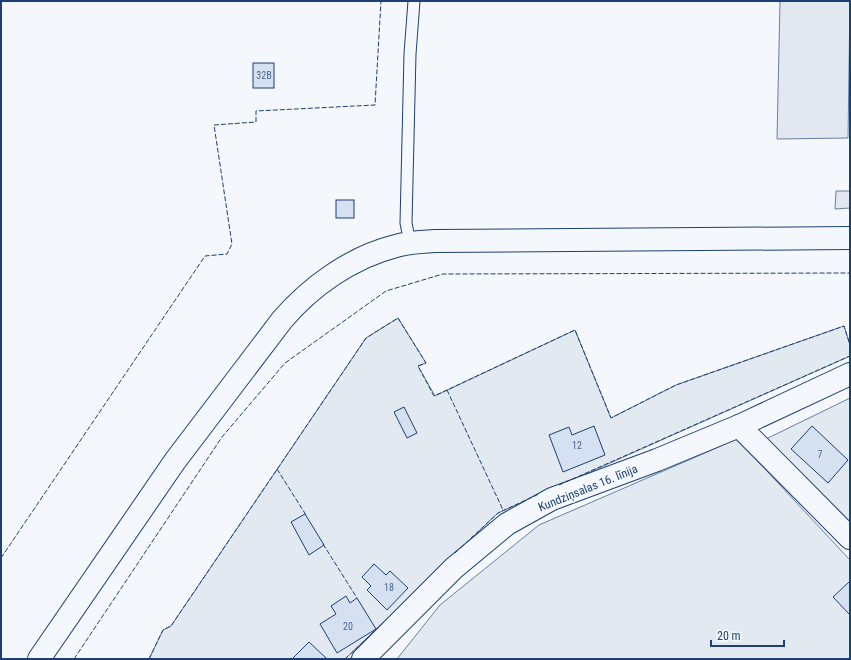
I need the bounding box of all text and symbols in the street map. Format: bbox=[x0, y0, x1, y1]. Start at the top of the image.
house number: 32B bbox=[256, 70, 272, 81]
house number: 12 bbox=[572, 440, 582, 451]
house number: 7 bbox=[818, 449, 823, 460]
street label: Kundziņsalas 16. līnija bbox=[536, 462, 640, 515]
house number: 18 bbox=[384, 582, 394, 593]
house number: 20 bbox=[343, 621, 353, 632]
scale bar bbox=[711, 622, 784, 648]
text: 20 m bbox=[717, 629, 741, 643]

